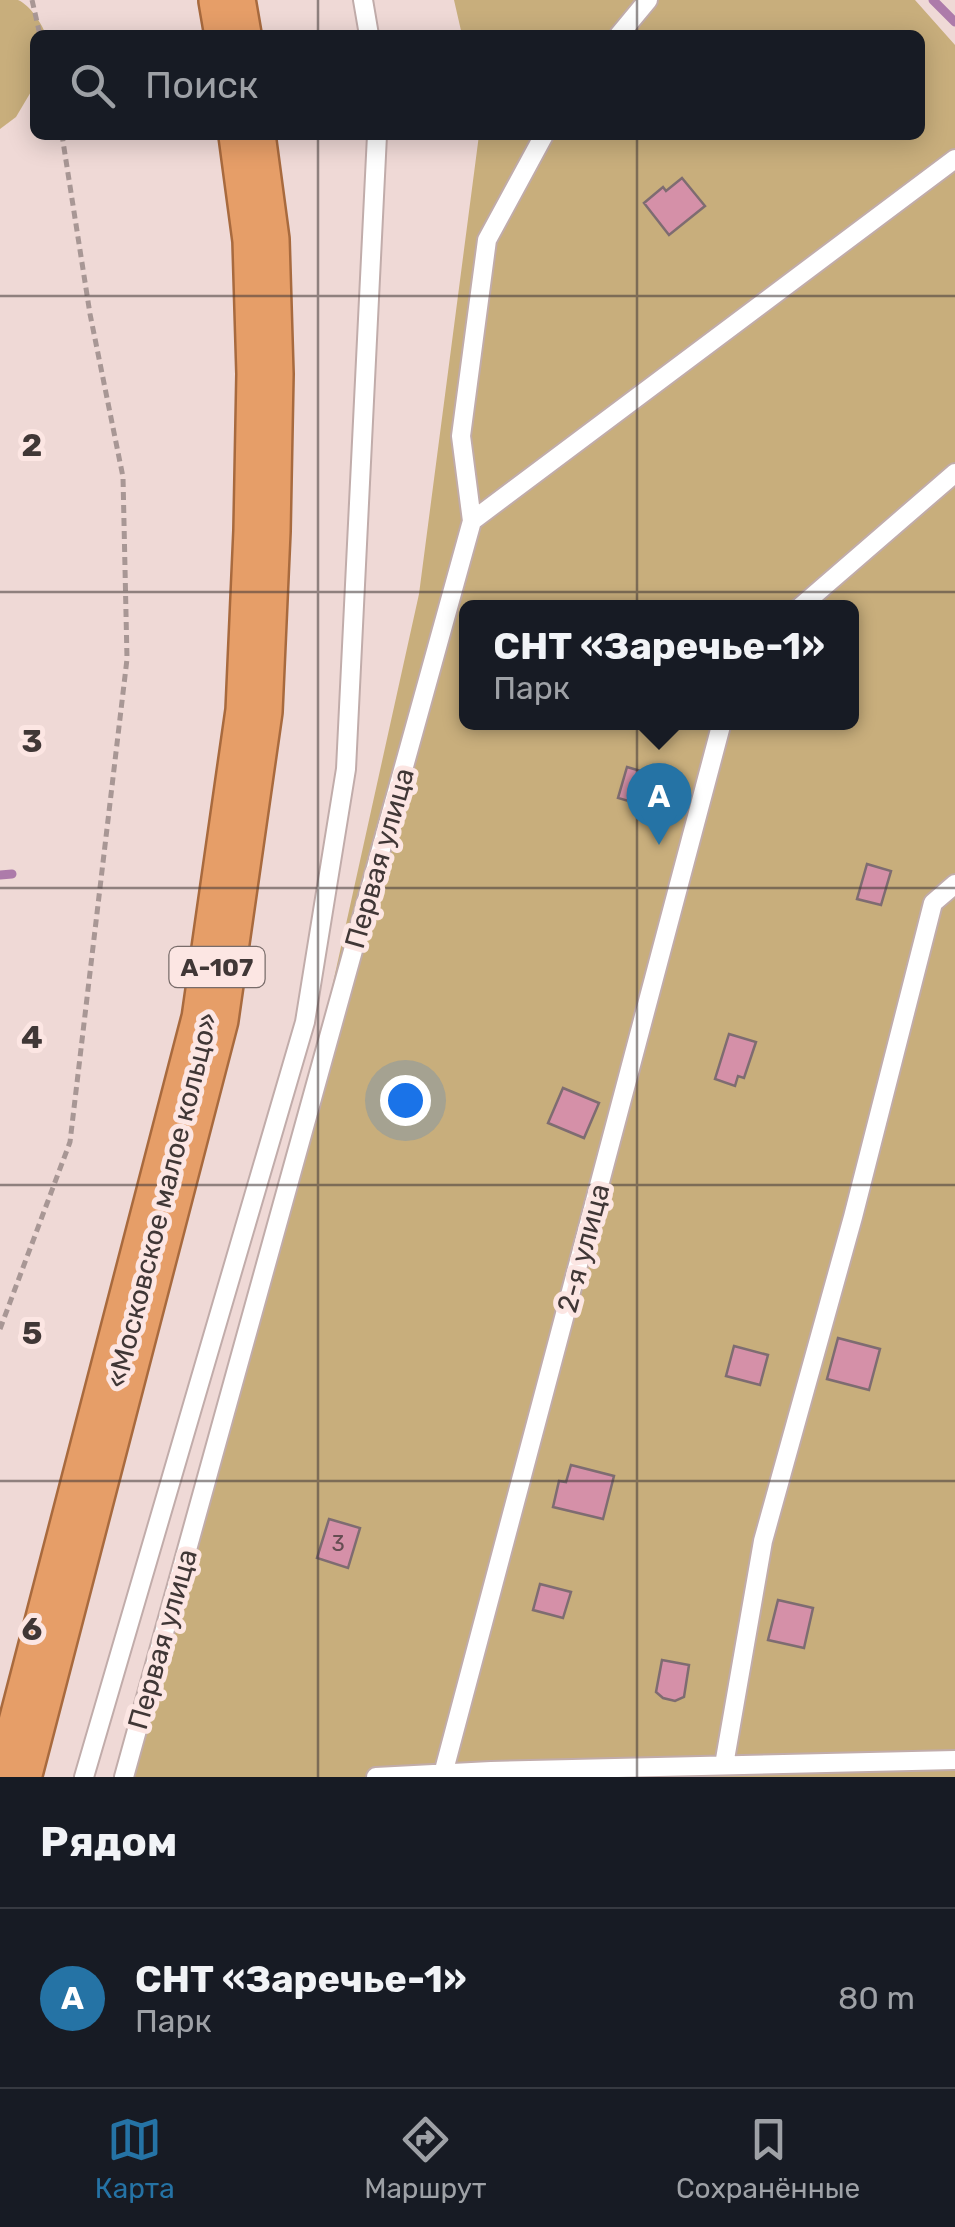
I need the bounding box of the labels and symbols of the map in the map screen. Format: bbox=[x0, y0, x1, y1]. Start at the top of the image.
text: 2 bbox=[22, 426, 42, 464]
text: 3 bbox=[21, 722, 43, 760]
pin: A bbox=[626, 762, 692, 845]
street label: Первая улица bbox=[338, 764, 421, 952]
road number: А-107 bbox=[170, 947, 264, 987]
street label: «Московское малое кольцо» bbox=[100, 1009, 225, 1391]
text: 4 bbox=[21, 1018, 43, 1056]
your location bbox=[380, 1075, 431, 1126]
street label: 2-я улица bbox=[550, 1180, 617, 1316]
text: 5 bbox=[22, 1314, 42, 1352]
house number: 3 bbox=[331, 1530, 345, 1557]
street label: Первая улица bbox=[121, 1545, 204, 1733]
text: 6 bbox=[22, 1610, 42, 1648]

